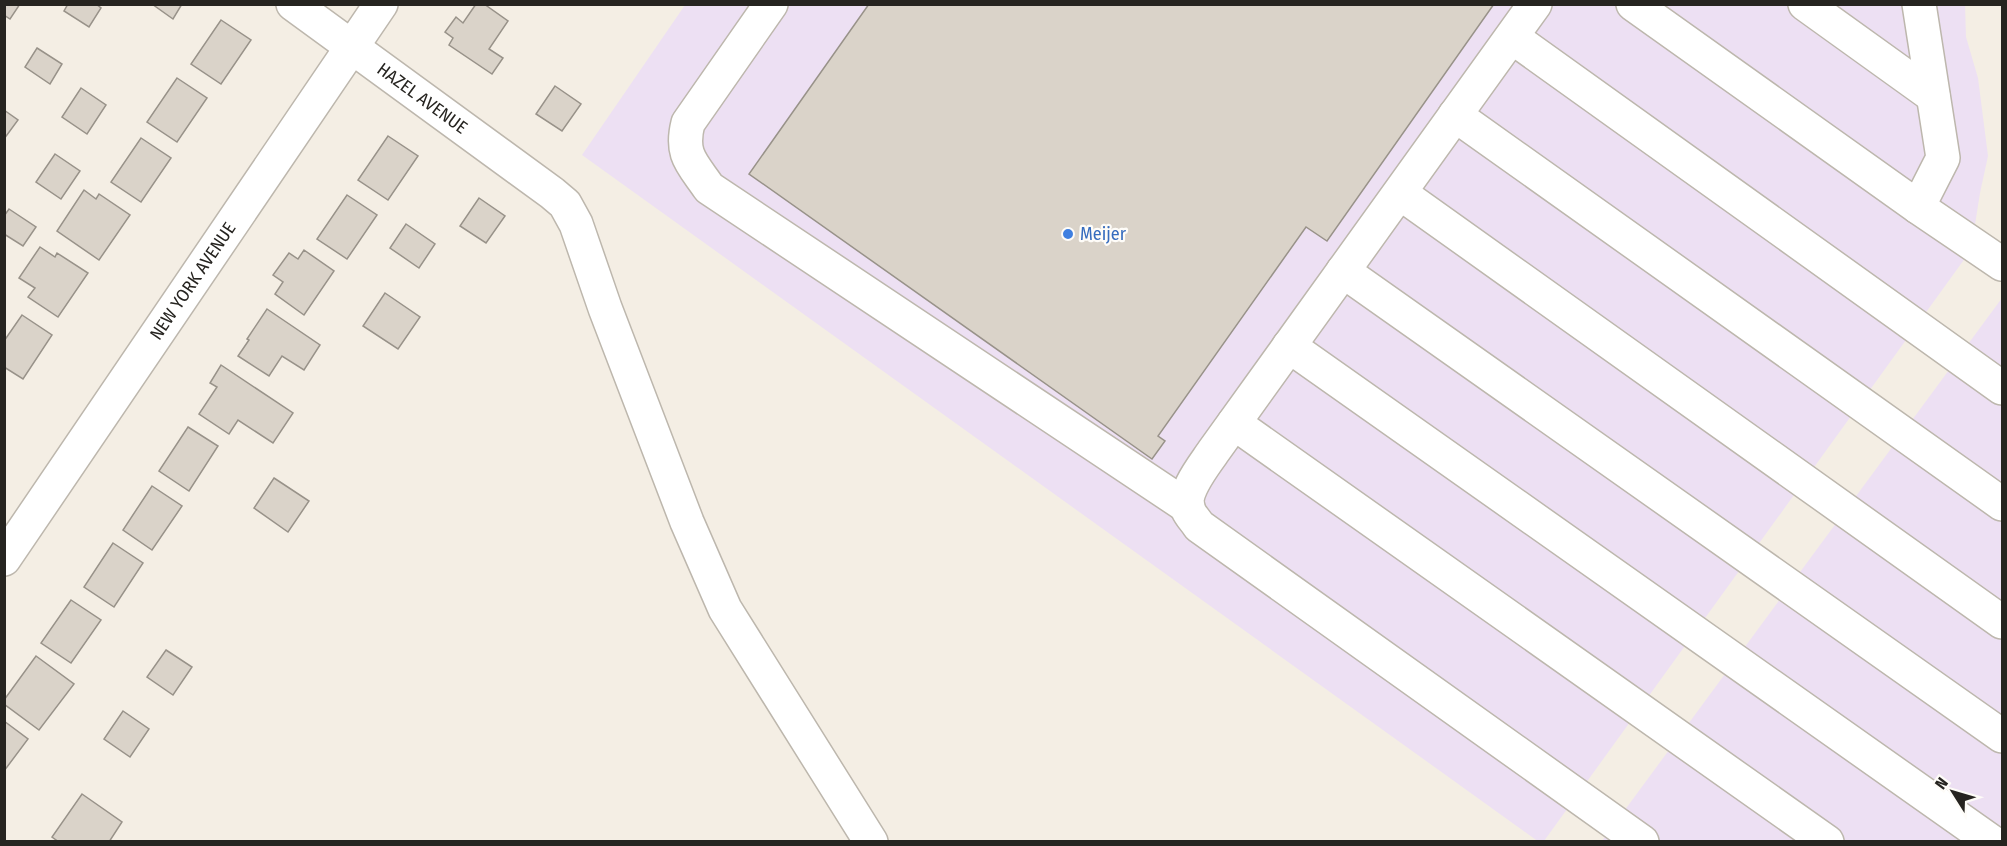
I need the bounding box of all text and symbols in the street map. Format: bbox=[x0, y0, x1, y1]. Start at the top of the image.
street label: HAZEL AVENUE bbox=[373, 58, 472, 139]
street label: NEW YORK AVENUE bbox=[145, 218, 240, 344]
place label: Meijer bbox=[1080, 223, 1127, 245]
marker: Meijer bbox=[1061, 227, 1075, 241]
north arrow bbox=[1923, 762, 1983, 822]
text: N bbox=[1931, 774, 1952, 793]

